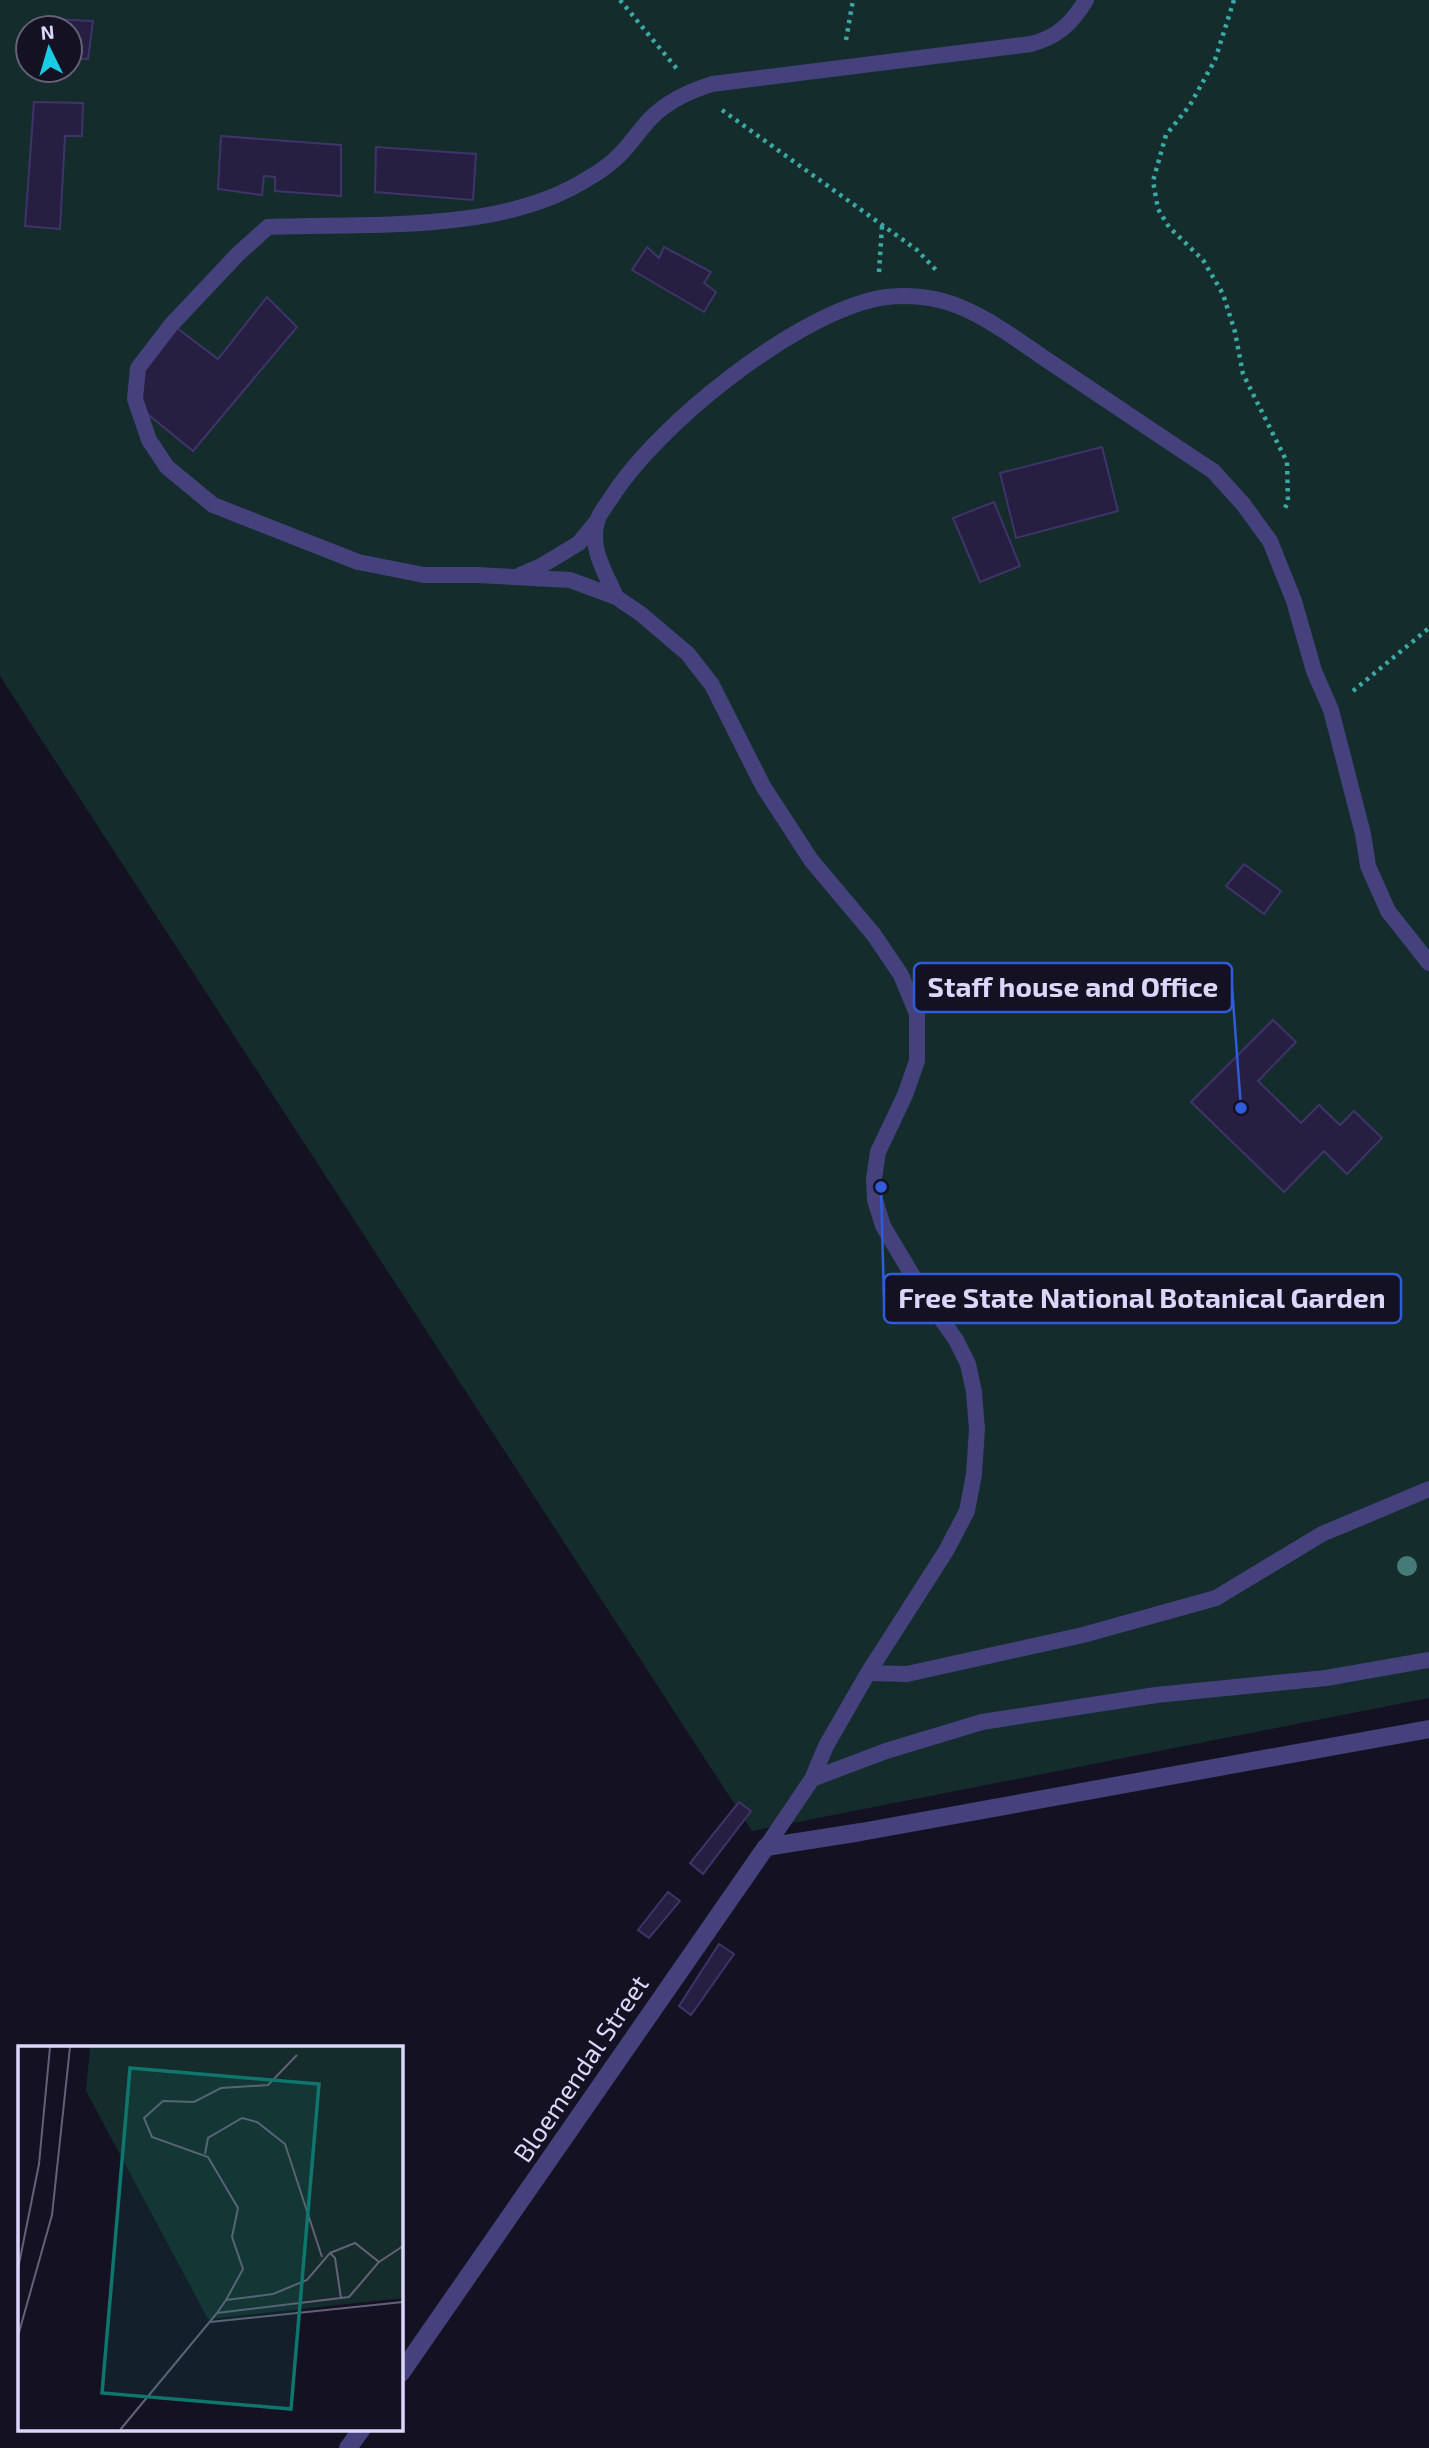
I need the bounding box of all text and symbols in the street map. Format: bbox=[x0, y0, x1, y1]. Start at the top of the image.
north arrow bbox=[14, 14, 84, 84]
text: N bbox=[40, 20, 55, 44]
callout: Staff house and Office bbox=[914, 963, 1232, 1012]
text: Staff house and Office bbox=[928, 969, 1218, 1003]
callout: Free State National Botanical Garden bbox=[884, 1274, 1401, 1323]
text: Free State National Botanical Garden bbox=[898, 1280, 1386, 1314]
street label: Bloemendal Street bbox=[506, 1969, 654, 2167]
inset map bbox=[18, 2046, 402, 2430]

